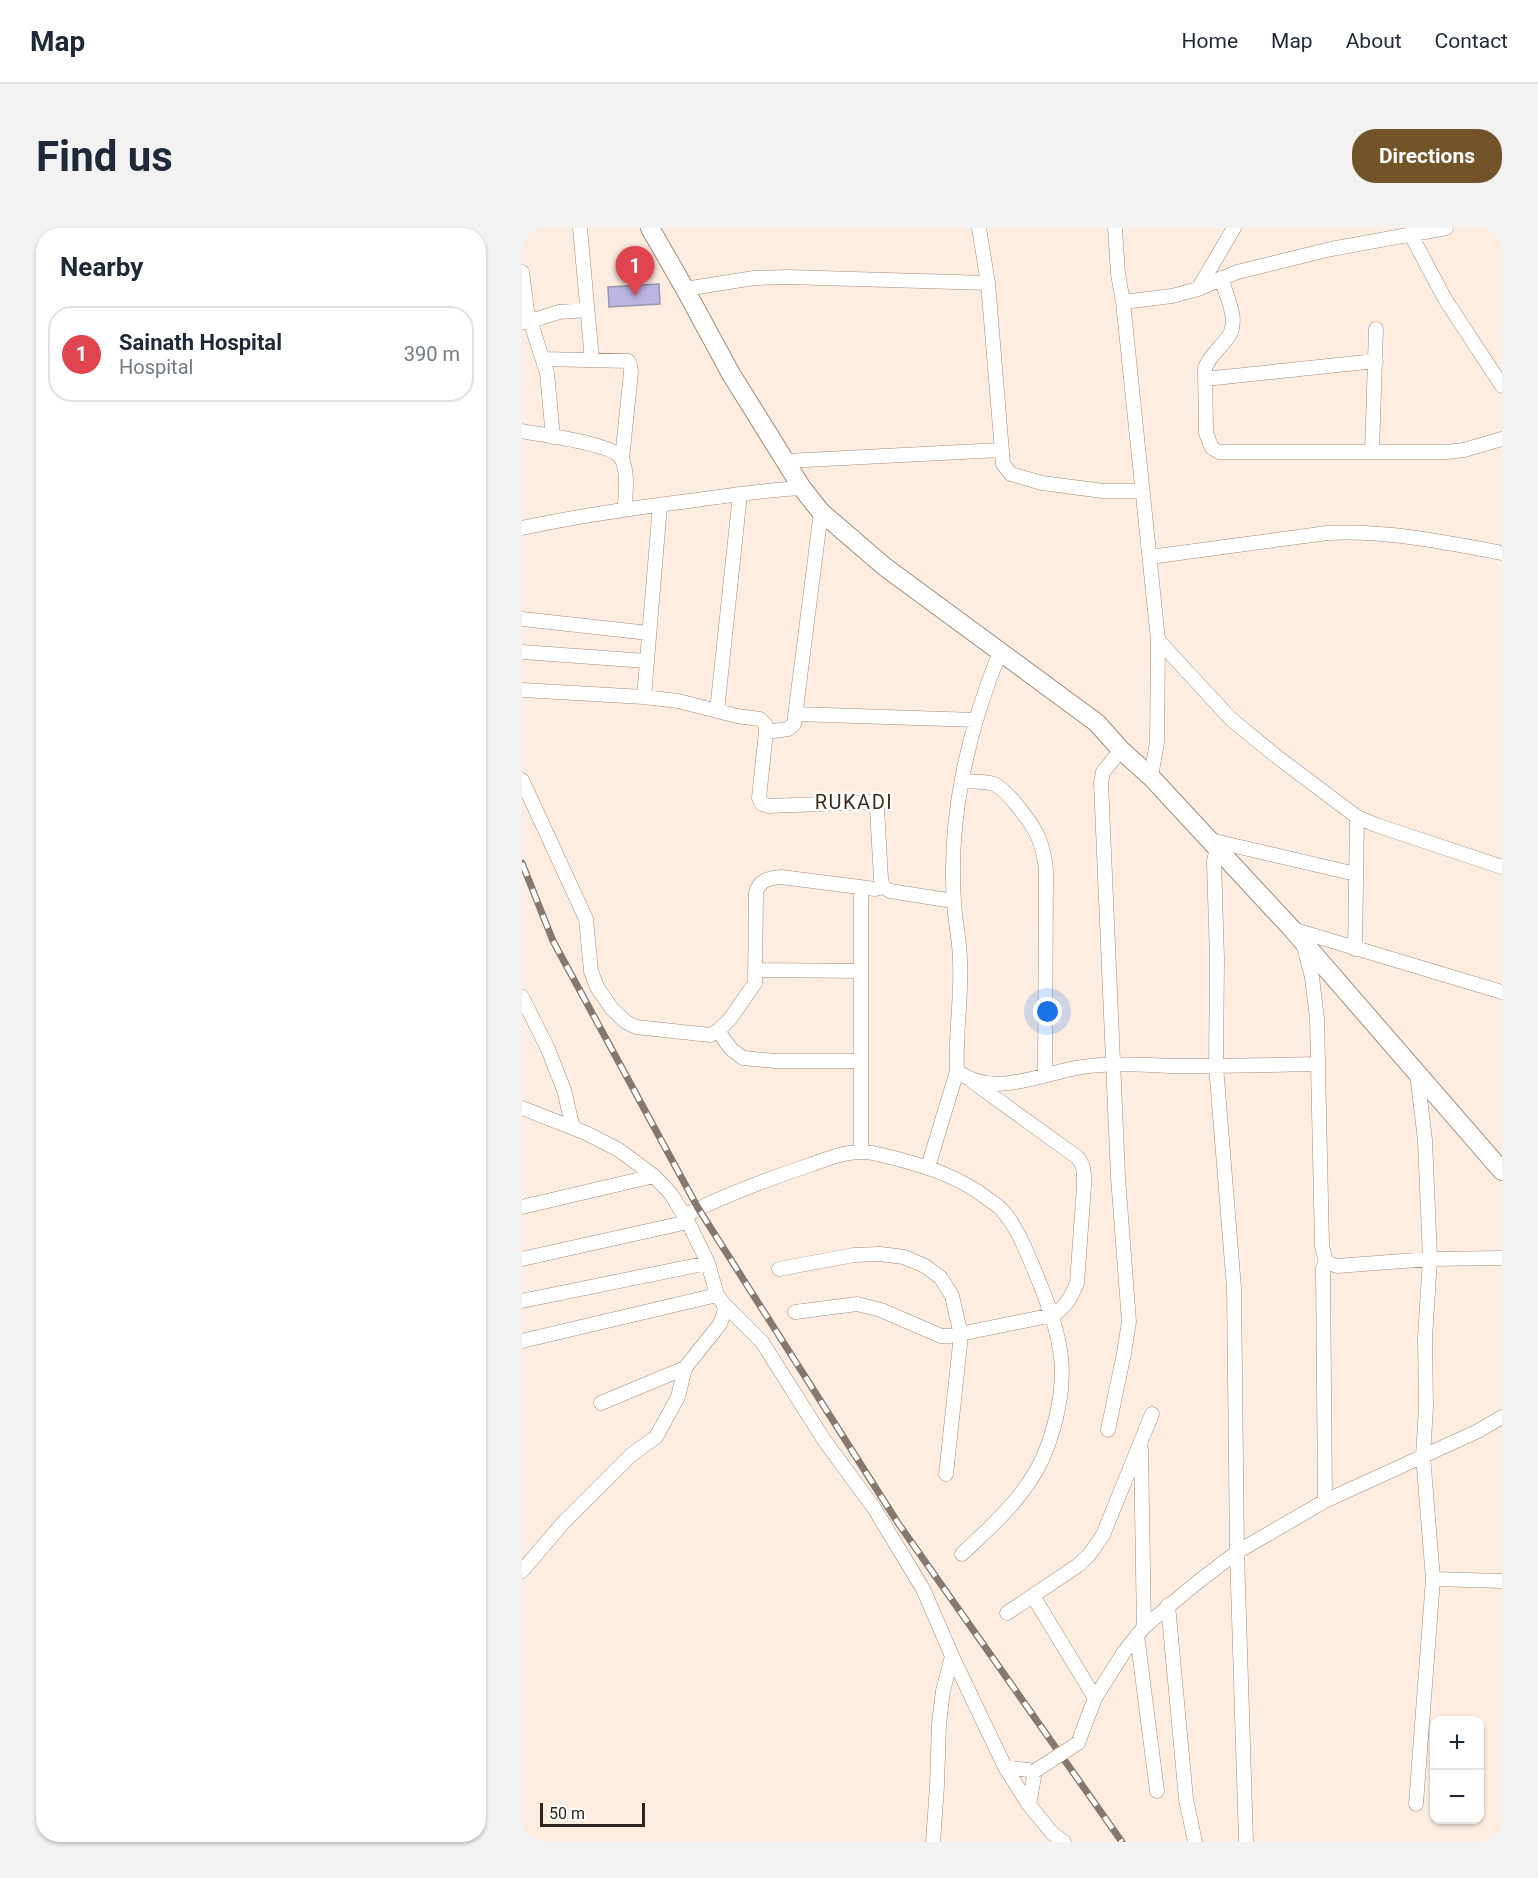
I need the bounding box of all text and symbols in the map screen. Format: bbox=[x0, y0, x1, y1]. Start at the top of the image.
text: Map bbox=[30, 25, 85, 58]
text: Home bbox=[1182, 29, 1238, 53]
text: Map bbox=[1271, 29, 1313, 53]
text: About bbox=[1346, 29, 1402, 53]
text: Contact bbox=[1435, 29, 1508, 53]
button: Directions bbox=[1352, 129, 1502, 183]
text: Find us bbox=[36, 132, 173, 181]
pin: 1 bbox=[616, 247, 654, 296]
text: Nearby bbox=[60, 252, 143, 282]
text: Sainath Hospital bbox=[119, 330, 282, 355]
text: 1 bbox=[76, 342, 87, 366]
text: 390 m bbox=[404, 342, 460, 366]
text: Hospital bbox=[119, 355, 193, 379]
district label: RUKADI bbox=[815, 790, 893, 814]
your location bbox=[1033, 997, 1062, 1026]
map controls bbox=[1430, 1716, 1484, 1824]
button: + bbox=[1430, 1716, 1484, 1770]
button: − bbox=[1430, 1770, 1484, 1824]
scale bar bbox=[540, 1800, 645, 1828]
text: 50 m bbox=[549, 1804, 585, 1823]

